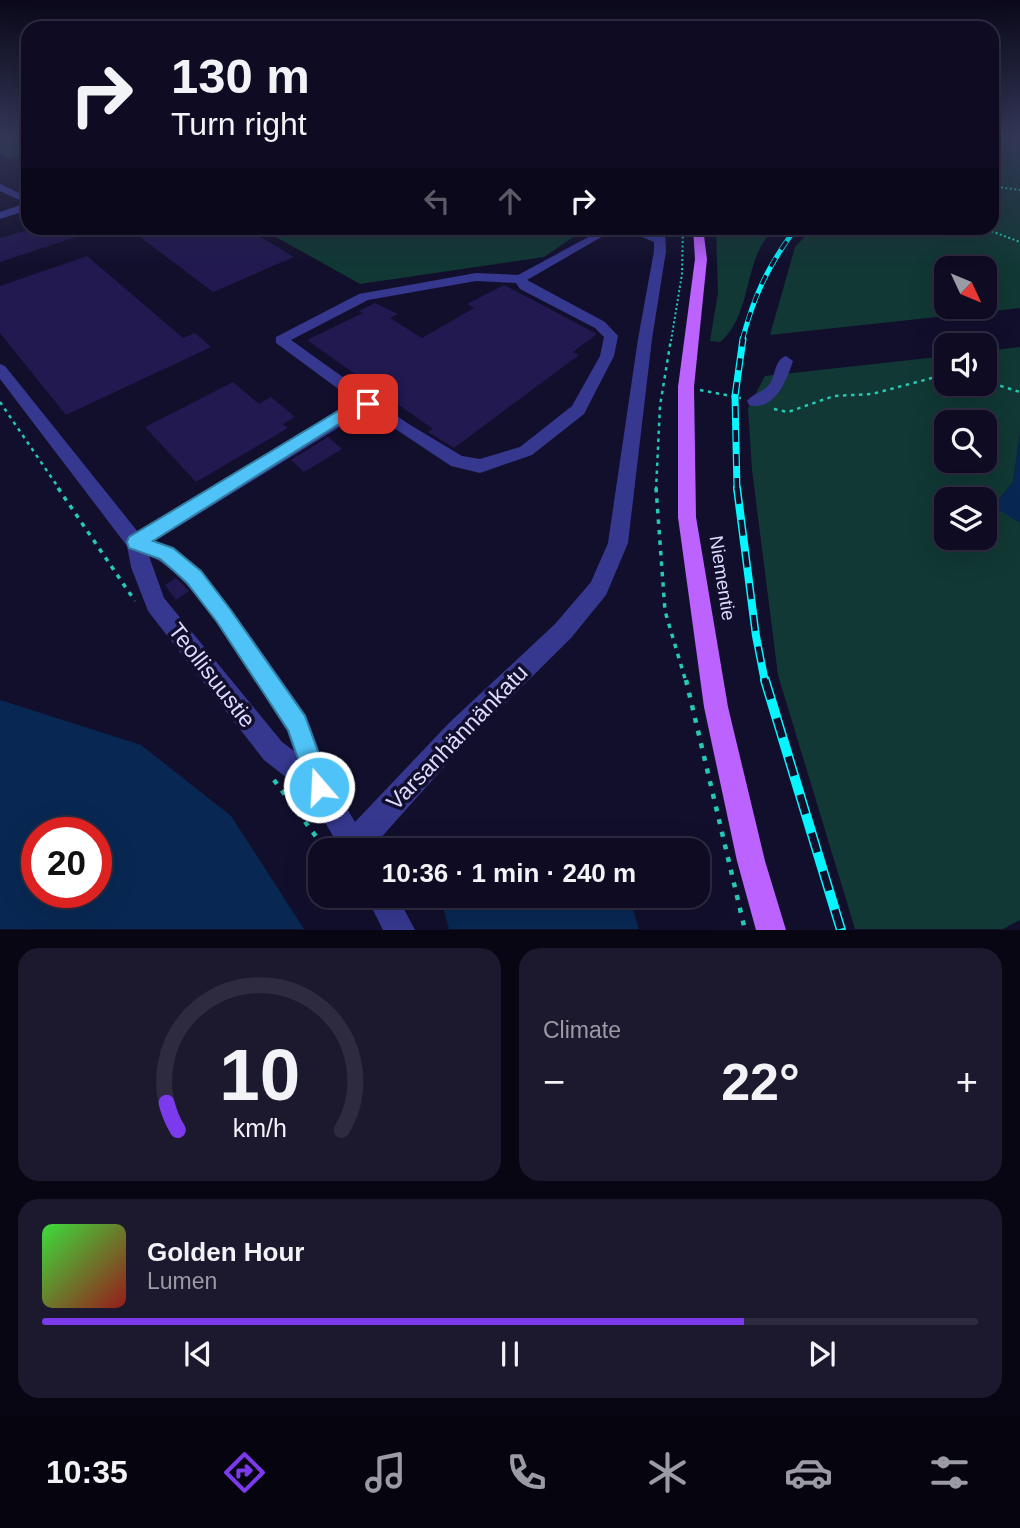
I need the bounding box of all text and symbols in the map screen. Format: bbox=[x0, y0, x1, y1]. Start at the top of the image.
icon: right bbox=[56, 49, 147, 140]
text: 130 m bbox=[171, 49, 310, 103]
text: Turn right bbox=[171, 106, 307, 142]
icon: left bbox=[418, 182, 456, 220]
icon: ahead bbox=[491, 182, 529, 220]
icon: right bbox=[564, 182, 602, 220]
north arrow bbox=[934, 256, 998, 318]
map controls bbox=[934, 256, 997, 550]
button: sound bbox=[934, 333, 997, 396]
pin bbox=[338, 374, 398, 434]
icon: arrive bbox=[349, 385, 387, 423]
button: search bbox=[934, 410, 997, 473]
button: layers bbox=[934, 487, 997, 550]
street label: Niementie bbox=[705, 534, 740, 622]
street label: Teollisuustie bbox=[163, 618, 261, 732]
street label: Varsanhännänkatu bbox=[381, 659, 533, 815]
position arrow bbox=[282, 750, 356, 824]
speed limit sign: 20 bbox=[21, 817, 112, 908]
text: 10:36 · 1 min · 240 m bbox=[382, 858, 636, 888]
text: Climate bbox=[543, 1017, 621, 1043]
text: 10 bbox=[219, 1035, 300, 1116]
text: 22° bbox=[721, 1053, 800, 1111]
text: − bbox=[543, 1061, 565, 1103]
text: + bbox=[956, 1061, 978, 1103]
text: km/h bbox=[232, 1114, 287, 1142]
text: Golden Hour bbox=[147, 1237, 304, 1267]
text: Lumen bbox=[147, 1268, 217, 1294]
icon: previous bbox=[179, 1335, 217, 1373]
icon: pause bbox=[491, 1335, 529, 1373]
icon: next bbox=[803, 1335, 841, 1373]
icon: directions bbox=[220, 1448, 269, 1497]
icon: music bbox=[361, 1448, 410, 1497]
icon: phone bbox=[502, 1448, 551, 1497]
icon: climate bbox=[643, 1448, 692, 1497]
icon: car bbox=[784, 1448, 833, 1497]
icon: filters bbox=[925, 1448, 974, 1497]
text: 10:35 bbox=[46, 1454, 128, 1490]

